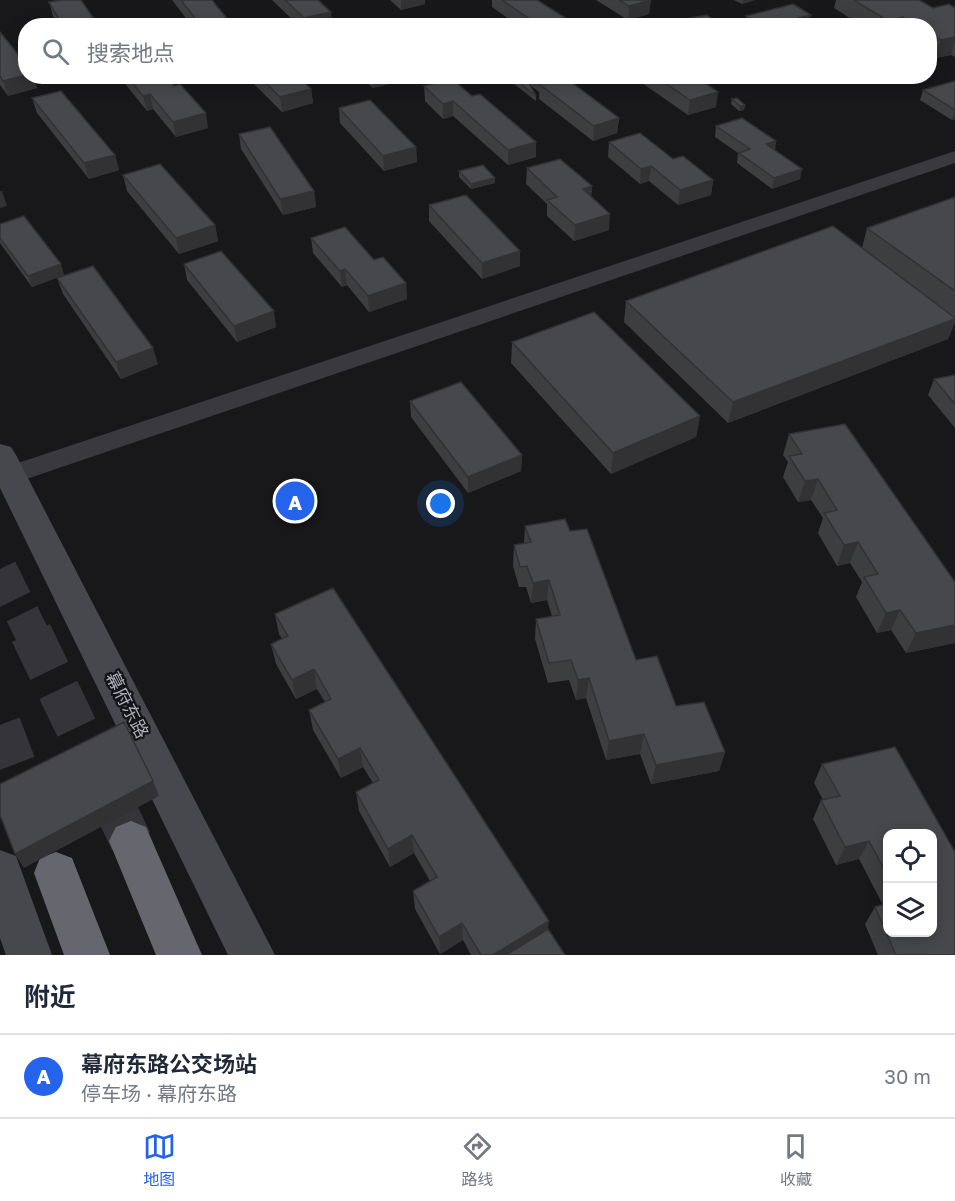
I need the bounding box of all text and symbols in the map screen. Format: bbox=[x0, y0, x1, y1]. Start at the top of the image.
search box bbox=[18, 18, 937, 84]
icon: search bbox=[39, 35, 72, 68]
text: 搜索地点 bbox=[87, 39, 175, 66]
pin: A bbox=[276, 478, 314, 524]
your location bbox=[426, 489, 455, 518]
street label: 幕府东路 bbox=[102, 667, 154, 742]
map controls bbox=[883, 829, 937, 937]
button: locate bbox=[883, 829, 937, 883]
button: layers bbox=[883, 883, 937, 937]
text: 附近 bbox=[24, 981, 76, 1012]
text: 幕府东路公交场站 bbox=[81, 1050, 257, 1077]
text: A bbox=[36, 1064, 51, 1088]
text: 30 m bbox=[884, 1064, 931, 1088]
text: 停车场 · 幕府东路 bbox=[81, 1081, 237, 1105]
tab: 地图 bbox=[143, 1130, 176, 1190]
tab: 路线 bbox=[461, 1130, 494, 1190]
tab: 收藏 bbox=[779, 1130, 812, 1190]

